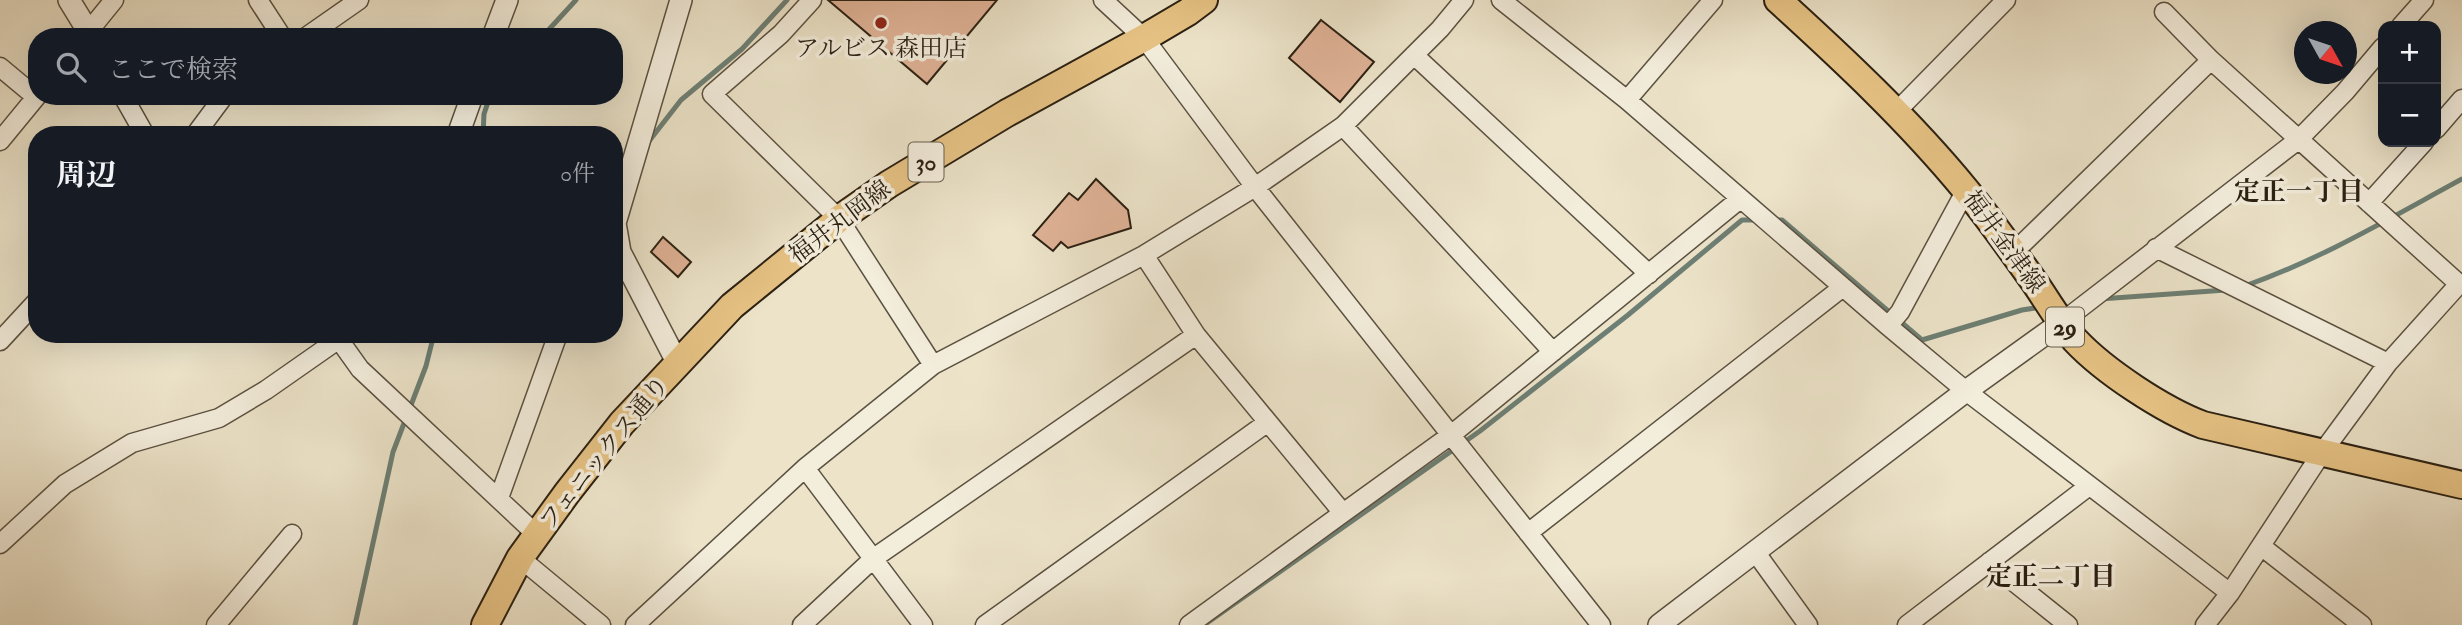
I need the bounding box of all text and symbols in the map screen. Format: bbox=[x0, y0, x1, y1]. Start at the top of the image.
marker: アルビス 森田店 bbox=[873, 15, 889, 31]
north arrow bbox=[2294, 21, 2357, 84]
map controls bbox=[2378, 21, 2441, 147]
button: + bbox=[2378, 21, 2441, 84]
search box bbox=[28, 28, 623, 105]
place label: アルビス 森田店 bbox=[795, 33, 967, 64]
icon: search bbox=[52, 48, 90, 86]
text: ここで検索 bbox=[108, 54, 238, 86]
button: − bbox=[2378, 84, 2441, 147]
road number: 30 bbox=[908, 142, 944, 182]
text: 周辺 bbox=[56, 157, 116, 194]
text: 0件 bbox=[560, 159, 595, 188]
street label: 福井丸岡線 bbox=[783, 174, 897, 270]
district label: 定正一丁目 bbox=[2234, 176, 2364, 208]
street label: 福井金津線 bbox=[1956, 184, 2052, 300]
road number: 29 bbox=[2046, 308, 2084, 346]
street label: フェニックス通り bbox=[532, 370, 676, 536]
district label: 定正二丁目 bbox=[1986, 561, 2116, 593]

